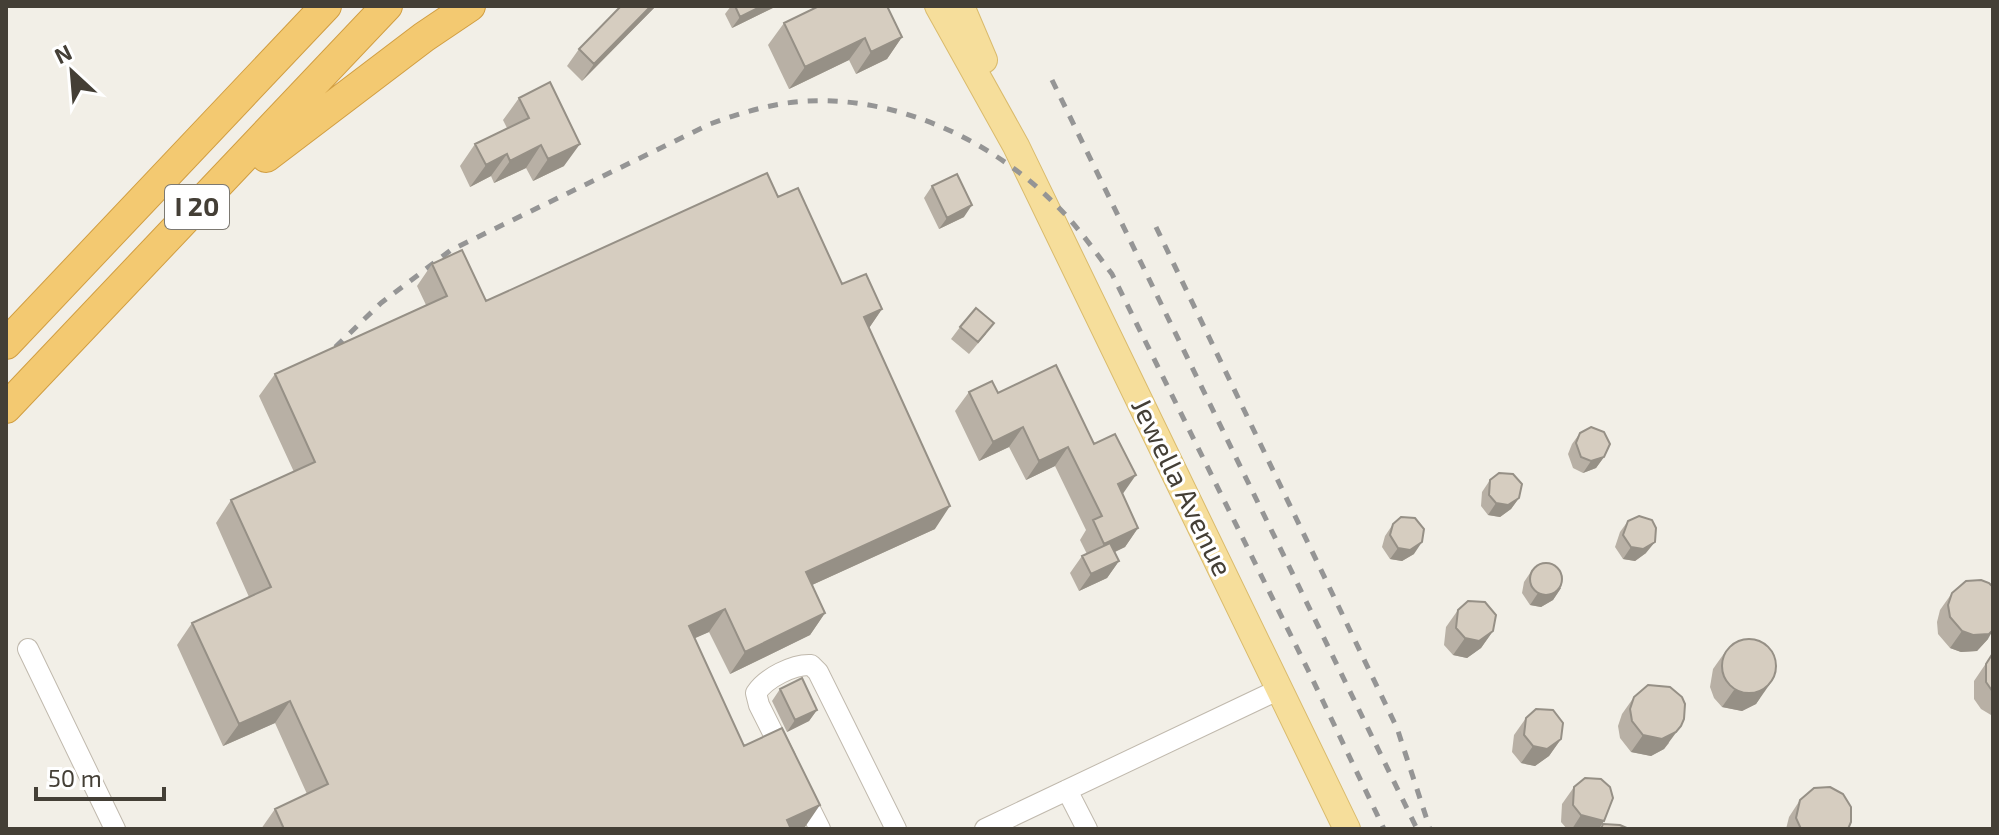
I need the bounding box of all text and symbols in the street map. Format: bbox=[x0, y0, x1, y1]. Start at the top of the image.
north arrow bbox=[32, 32, 112, 112]
text: N bbox=[50, 38, 76, 68]
road number: I 20 bbox=[165, 185, 229, 229]
street label: Jewella Avenue bbox=[1125, 392, 1241, 581]
scale bar bbox=[36, 751, 164, 801]
text: 50 m bbox=[48, 763, 102, 792]

